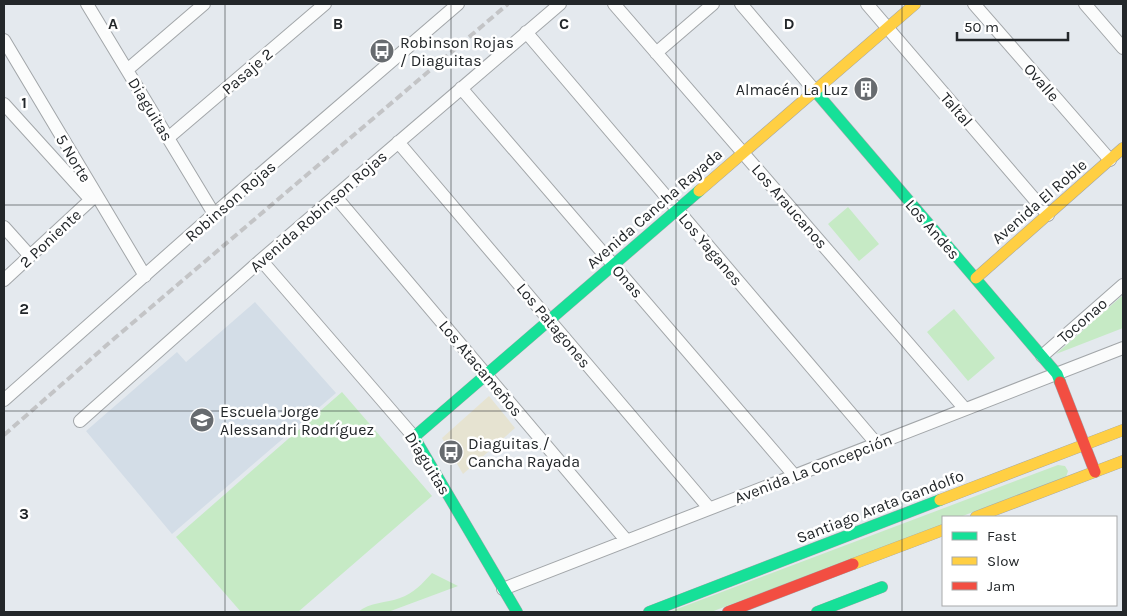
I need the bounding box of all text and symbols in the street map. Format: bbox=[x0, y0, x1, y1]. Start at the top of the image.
scale bar bbox=[957, 10, 1068, 42]
text: A bbox=[108, 14, 118, 33]
text: B bbox=[333, 14, 343, 33]
text: C bbox=[559, 14, 569, 33]
text: D bbox=[784, 14, 795, 33]
text: 50 m bbox=[964, 18, 999, 36]
place label: Robinson Rojas / Diaguitas bbox=[400, 33, 514, 70]
bus stop icon: Robinson Rojas / Diaguitas bbox=[369, 38, 395, 64]
street label: Pasaje 2 bbox=[218, 44, 277, 99]
street label: Ovalle bbox=[1020, 59, 1063, 105]
street label: Diaguitas bbox=[124, 74, 177, 145]
building icon: Almacén La Luz bbox=[853, 76, 879, 102]
place label: Almacén La Luz bbox=[736, 80, 848, 99]
street label: Taltal bbox=[937, 88, 977, 130]
text: 1 bbox=[21, 93, 27, 112]
street label: 5 Norte bbox=[52, 131, 95, 186]
street label: Avenida Cancha Rayada bbox=[583, 144, 726, 272]
street label: Avenida Robinson Rojas bbox=[246, 147, 391, 276]
street label: Avenida El Roble bbox=[988, 155, 1091, 248]
street label: Robinson Rojas bbox=[181, 157, 280, 246]
street label: Los Araucanos bbox=[748, 160, 831, 252]
street label: Los Andes bbox=[901, 195, 964, 263]
street label: 2 Poniente bbox=[16, 205, 85, 272]
street label: Los Yaganes bbox=[675, 209, 747, 290]
street label: Onas bbox=[608, 261, 647, 302]
street label: Los Patagones bbox=[513, 279, 595, 372]
street label: Toconao bbox=[1054, 294, 1111, 347]
text: 2 bbox=[19, 299, 29, 318]
street label: Los Atacameños bbox=[435, 316, 526, 420]
place label: Escuela Jorge Alessandri Rodríguez bbox=[220, 402, 374, 439]
school or university icon: Escuela Jorge Alessandri Rodríguez bbox=[189, 407, 215, 433]
street label: Diaguitas bbox=[401, 428, 454, 498]
street label: Avenida La Concepción bbox=[732, 430, 895, 507]
place label: Diaguitas / Cancha Rayada bbox=[468, 434, 580, 471]
bus stop icon: Diaguitas / Cancha Rayada bbox=[438, 439, 464, 465]
street label: Santiago Arata Gandolfo bbox=[794, 466, 966, 547]
text: 3 bbox=[19, 504, 29, 523]
legend bbox=[942, 516, 1117, 606]
text: Fast bbox=[987, 527, 1017, 545]
text: Slow bbox=[987, 552, 1019, 570]
text: Jam bbox=[987, 577, 1015, 595]

